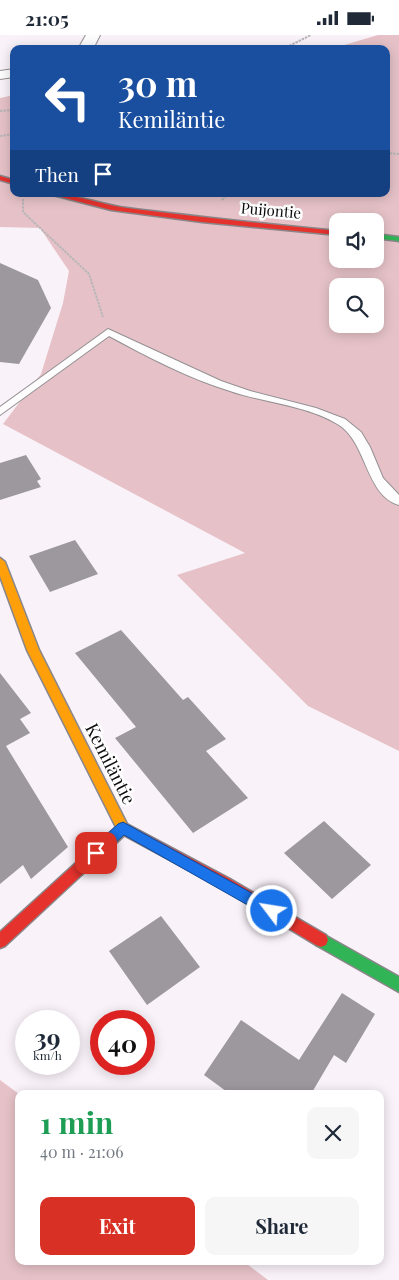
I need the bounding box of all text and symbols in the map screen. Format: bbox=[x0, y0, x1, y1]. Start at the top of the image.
text: 21:05 bbox=[25, 5, 69, 31]
text: 30 m bbox=[118, 59, 198, 106]
icon: left bbox=[35, 65, 100, 130]
text: Kemiläntie bbox=[118, 104, 225, 134]
icon: arrive bbox=[89, 160, 117, 188]
text: Then bbox=[35, 161, 79, 187]
street label: Puijontie bbox=[240, 197, 302, 223]
map controls bbox=[329, 213, 384, 333]
button: sound bbox=[329, 213, 384, 268]
button: search bbox=[329, 278, 384, 333]
street label: Kemiläntie bbox=[80, 719, 142, 808]
pin bbox=[75, 832, 117, 874]
icon: arrive bbox=[82, 839, 110, 867]
position arrow bbox=[245, 884, 297, 936]
speed limit sign: 40 bbox=[90, 1010, 155, 1075]
text: 39 bbox=[34, 1020, 61, 1053]
text: km/h bbox=[33, 1047, 62, 1063]
text: 1 min bbox=[40, 1102, 114, 1142]
button: close bbox=[307, 1107, 359, 1159]
text: 40 m · 21:06 bbox=[40, 1141, 124, 1162]
button: Exit bbox=[40, 1197, 195, 1255]
button: Share bbox=[205, 1197, 359, 1255]

